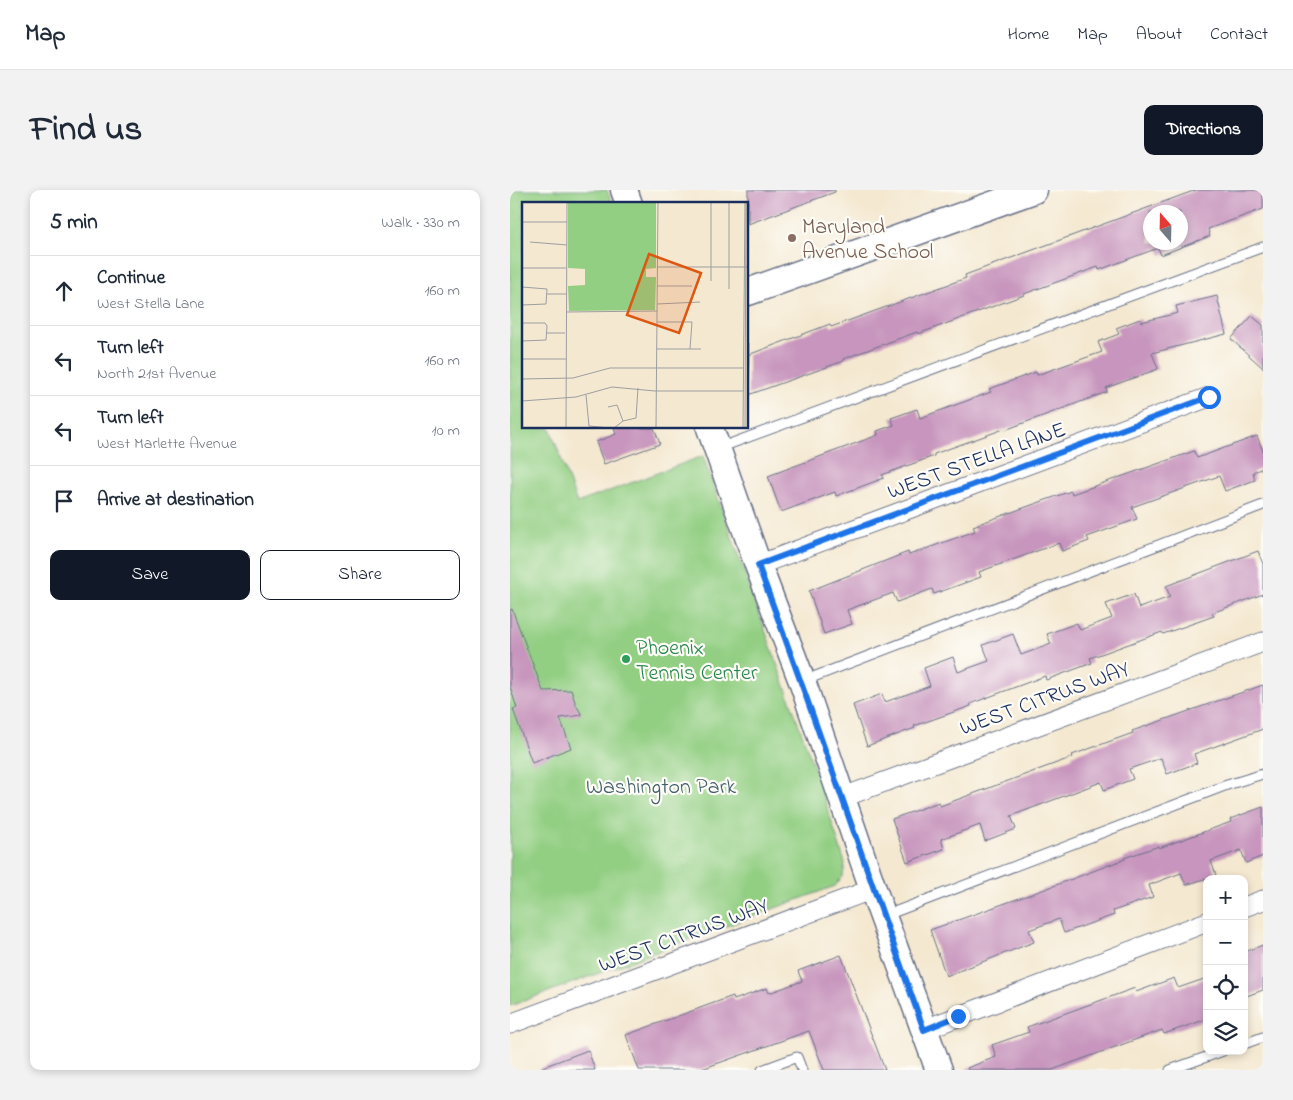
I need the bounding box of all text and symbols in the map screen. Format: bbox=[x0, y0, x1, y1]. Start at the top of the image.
text: Map bbox=[25, 17, 66, 52]
text: Home bbox=[1008, 22, 1049, 48]
text: Map bbox=[1077, 22, 1108, 48]
text: About bbox=[1136, 22, 1182, 48]
text: Contact bbox=[1210, 22, 1268, 48]
text: Find us bbox=[30, 105, 142, 156]
button: Directions bbox=[1144, 105, 1263, 155]
inset map bbox=[522, 202, 749, 429]
north arrow bbox=[1143, 205, 1188, 250]
text: 5 min bbox=[50, 208, 98, 238]
text: Walk · 330 m bbox=[381, 211, 460, 235]
place label: Maryland Avenue School bbox=[802, 212, 934, 269]
marker: Maryland Avenue School bbox=[786, 232, 798, 244]
text: Continue bbox=[97, 265, 165, 292]
icon: ahead bbox=[50, 277, 78, 305]
text: 160 m bbox=[425, 279, 460, 303]
text: West Stella Lane bbox=[97, 292, 205, 316]
text: Turn left bbox=[97, 335, 164, 362]
icon: left bbox=[50, 347, 78, 375]
text: 160 m bbox=[425, 349, 460, 373]
text: North 21st Avenue bbox=[97, 362, 216, 386]
route start bbox=[1198, 386, 1221, 409]
text: Turn left bbox=[97, 405, 164, 432]
street label: WEST STELLA LANE bbox=[883, 415, 1071, 509]
icon: left bbox=[50, 417, 78, 445]
text: 10 m bbox=[432, 419, 460, 443]
text: West Marlette Avenue bbox=[97, 432, 237, 456]
icon: arrive bbox=[50, 487, 78, 515]
text: Arrive at destination bbox=[97, 487, 254, 514]
button: Save bbox=[50, 550, 250, 600]
button: Share bbox=[260, 550, 460, 600]
place label: Phoenix Tennis Center bbox=[636, 633, 758, 690]
marker: Phoenix Tennis Center bbox=[620, 653, 632, 665]
street label: WEST CITRUS WAY bbox=[956, 654, 1135, 745]
park label: Washington Park bbox=[586, 772, 736, 805]
map controls bbox=[1203, 875, 1248, 1055]
button: + bbox=[1203, 875, 1248, 920]
street label: WEST CITRUS WAY bbox=[595, 891, 774, 982]
button: − bbox=[1203, 920, 1248, 965]
button: locate bbox=[1203, 965, 1248, 1010]
route end bbox=[947, 1005, 970, 1028]
button: layers bbox=[1203, 1010, 1248, 1055]

